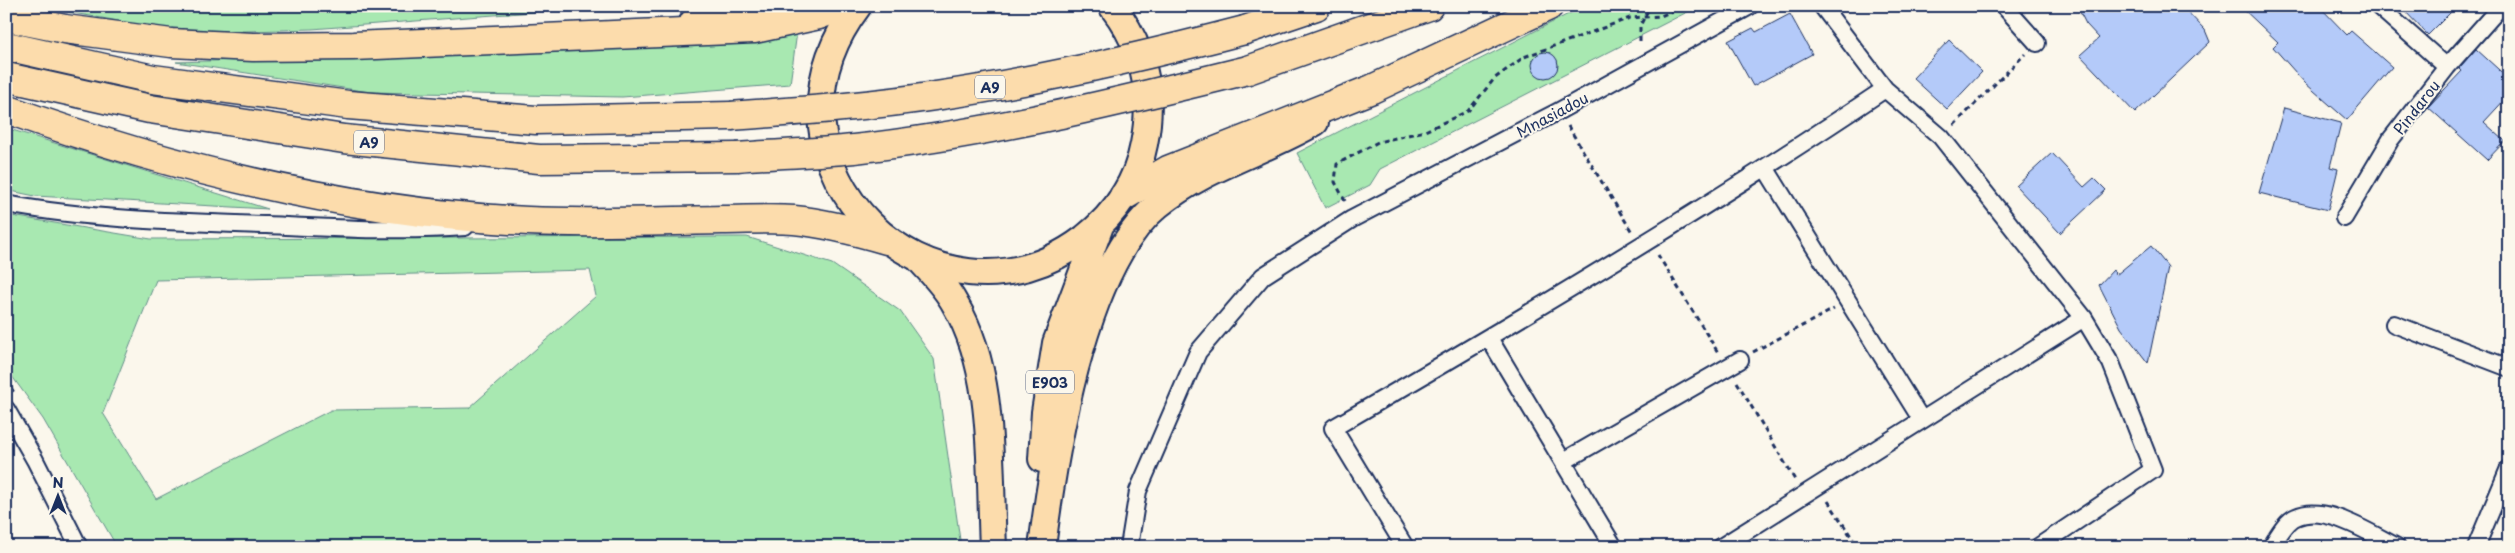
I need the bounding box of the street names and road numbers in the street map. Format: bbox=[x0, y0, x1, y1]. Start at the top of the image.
road number: A9 bbox=[975, 75, 1005, 98]
street label: Pindarou bbox=[2387, 75, 2445, 139]
street label: Mnasiadou bbox=[1512, 85, 1592, 143]
road number: A9 bbox=[354, 130, 384, 154]
road number: E903 bbox=[1026, 371, 1074, 394]

